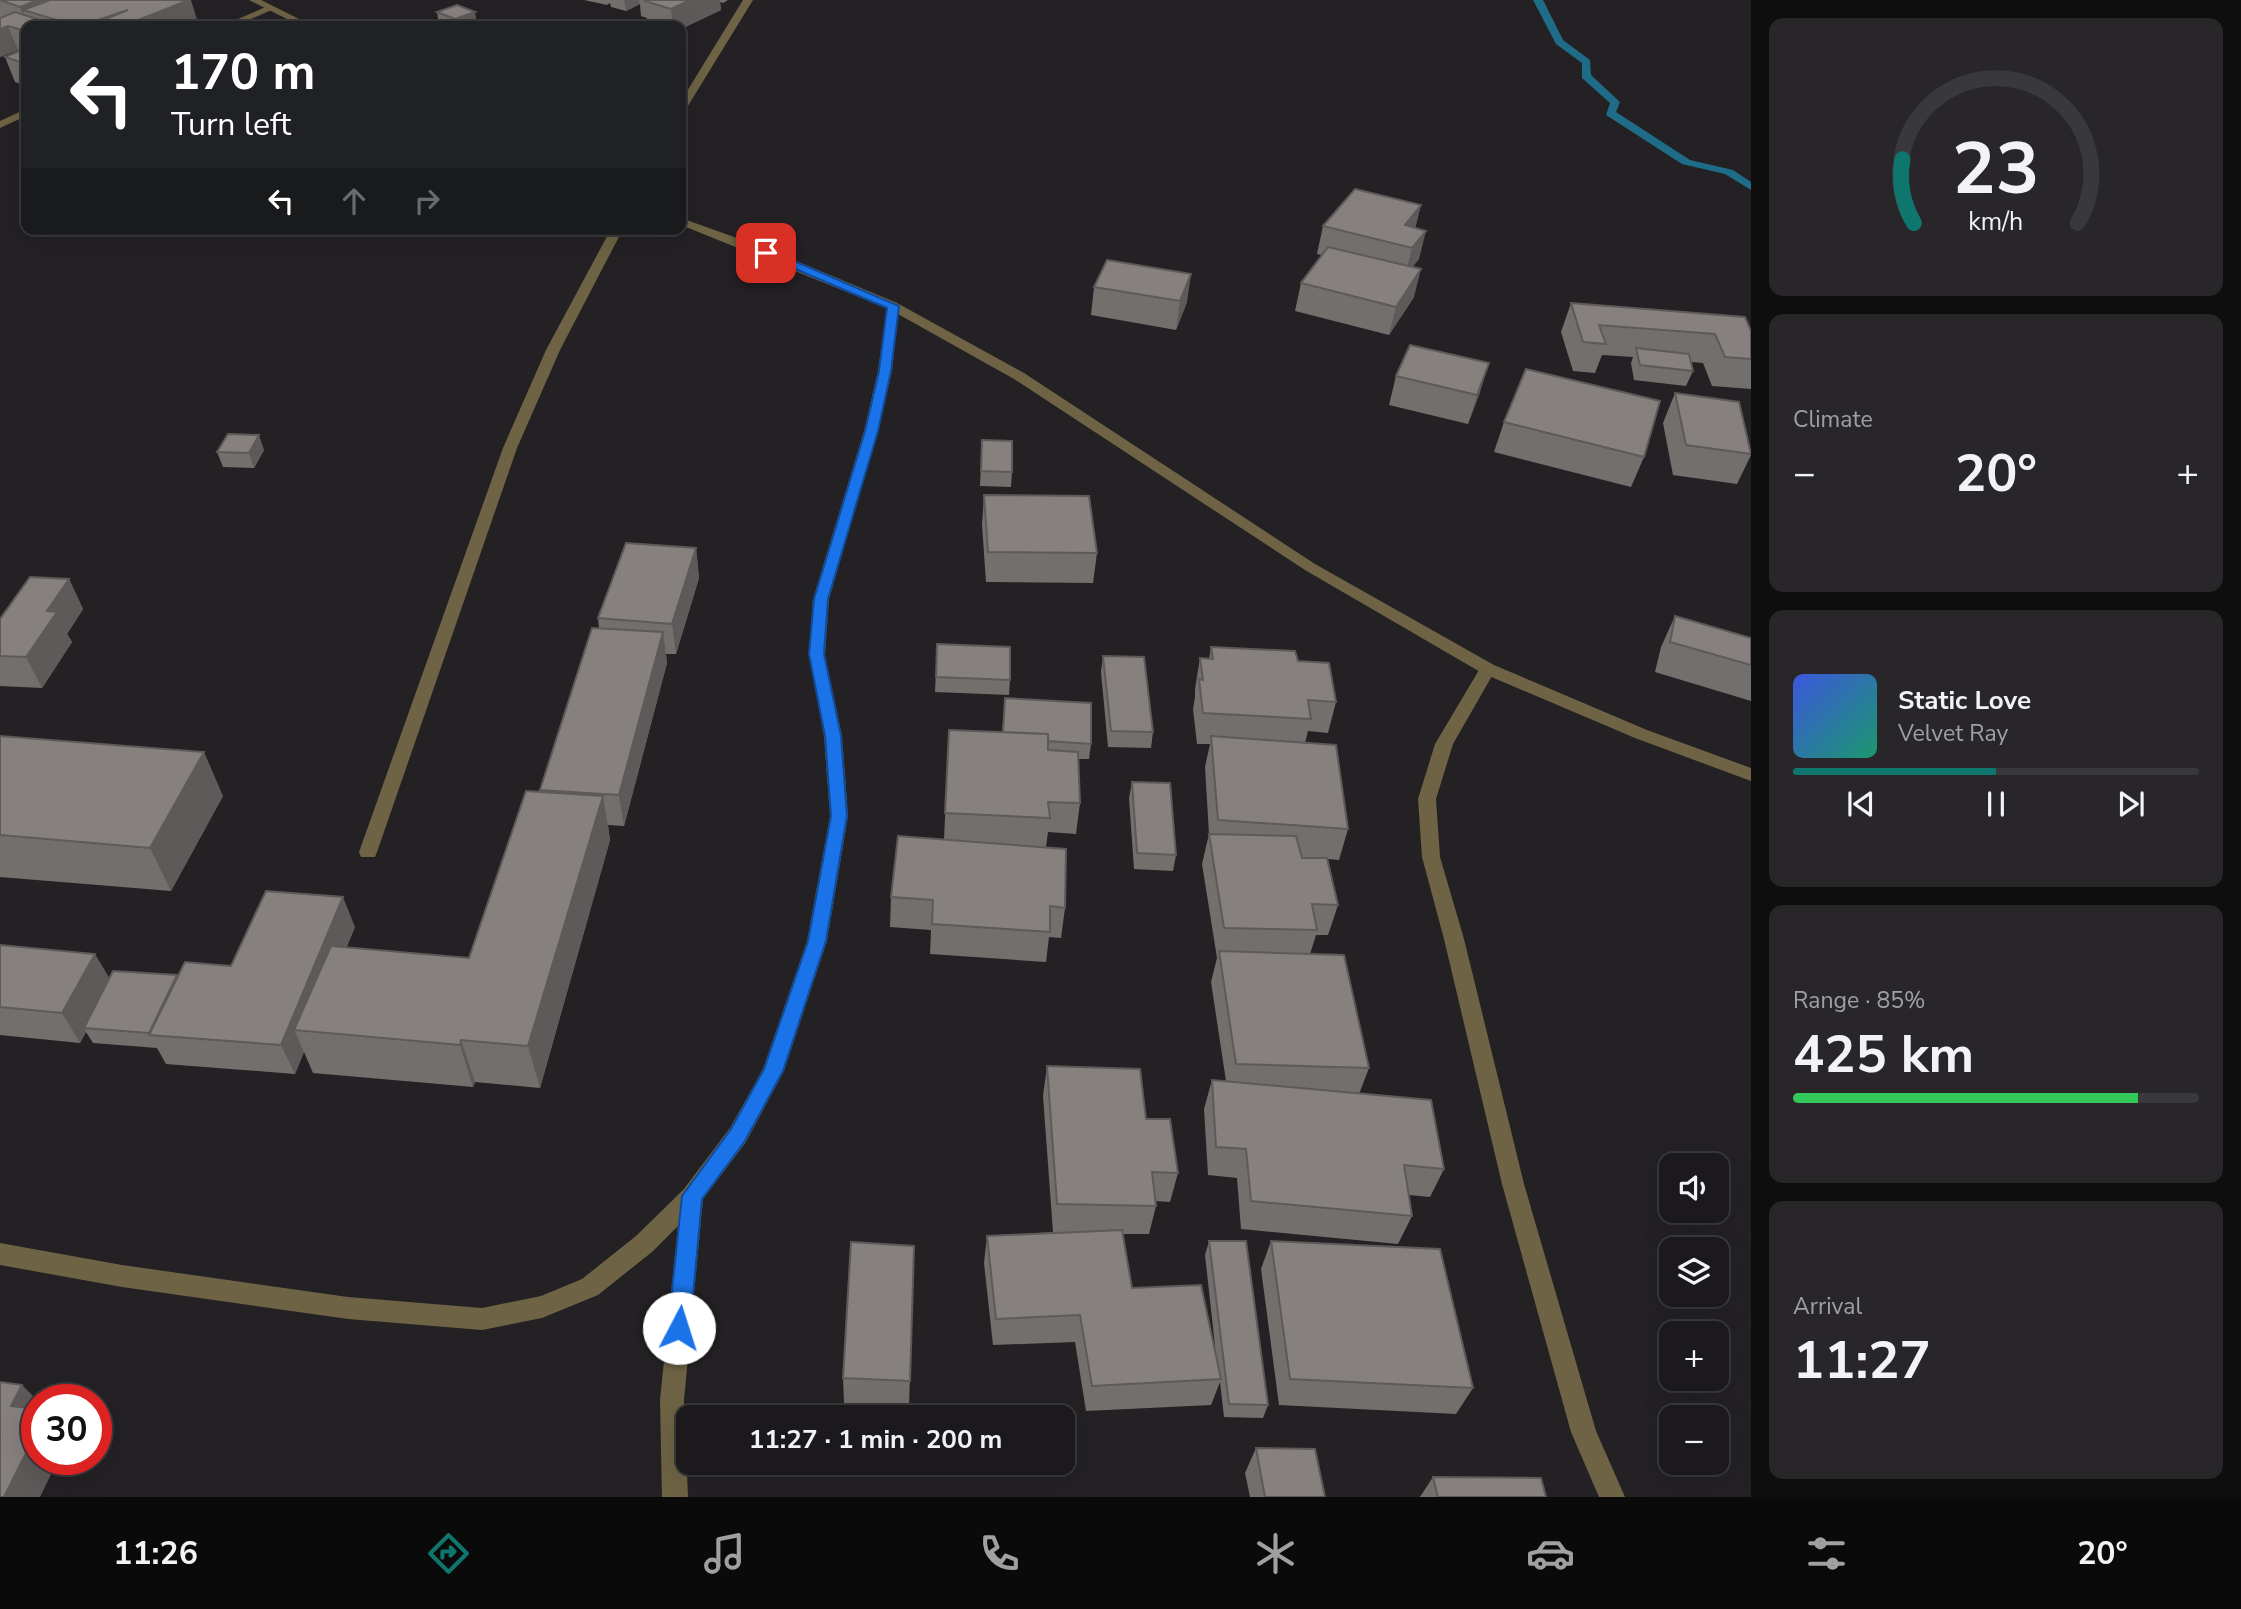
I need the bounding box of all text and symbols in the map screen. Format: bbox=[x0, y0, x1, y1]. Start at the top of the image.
text: 170 m bbox=[171, 39, 315, 106]
icon: left bbox=[56, 49, 147, 140]
text: Turn left bbox=[171, 103, 291, 146]
text: 23 bbox=[1952, 119, 2040, 219]
icon: left bbox=[262, 182, 300, 220]
icon: ahead bbox=[335, 182, 373, 220]
icon: right bbox=[408, 182, 446, 220]
text: km/h bbox=[1968, 205, 2024, 239]
pin bbox=[736, 223, 796, 283]
icon: arrive bbox=[747, 234, 785, 272]
text: Climate bbox=[1793, 404, 1873, 435]
text: 20° bbox=[1955, 438, 2037, 509]
text: − bbox=[1793, 448, 1816, 499]
text: + bbox=[2176, 448, 2199, 499]
text: Static Love bbox=[1898, 683, 2031, 718]
text: Velvet Ray bbox=[1898, 718, 2008, 749]
icon: previous bbox=[1842, 785, 1880, 823]
icon: pause bbox=[1977, 785, 2015, 823]
icon: next bbox=[2112, 785, 2150, 823]
text: Range · 85% bbox=[1793, 985, 1925, 1016]
text: 425 km bbox=[1793, 1019, 1974, 1090]
map controls bbox=[1659, 1153, 1729, 1475]
button: sound bbox=[1659, 1153, 1729, 1223]
button: layers bbox=[1659, 1237, 1729, 1307]
position arrow bbox=[642, 1291, 716, 1365]
text: Arrival bbox=[1793, 1291, 1862, 1322]
button: + bbox=[1659, 1321, 1729, 1391]
text: 11:27 bbox=[1793, 1325, 1931, 1396]
speed limit sign: 30 bbox=[21, 1384, 112, 1475]
button: − bbox=[1659, 1405, 1729, 1475]
text: 11:27 · 1 min · 200 m bbox=[749, 1422, 1002, 1457]
icon: directions bbox=[424, 1529, 473, 1578]
icon: music bbox=[700, 1529, 749, 1578]
icon: phone bbox=[975, 1529, 1024, 1578]
icon: climate bbox=[1251, 1529, 1300, 1578]
icon: car bbox=[1526, 1529, 1575, 1578]
icon: filters bbox=[1802, 1529, 1851, 1578]
text: 11:26 bbox=[113, 1532, 198, 1575]
text: 20° bbox=[2077, 1532, 2128, 1575]

